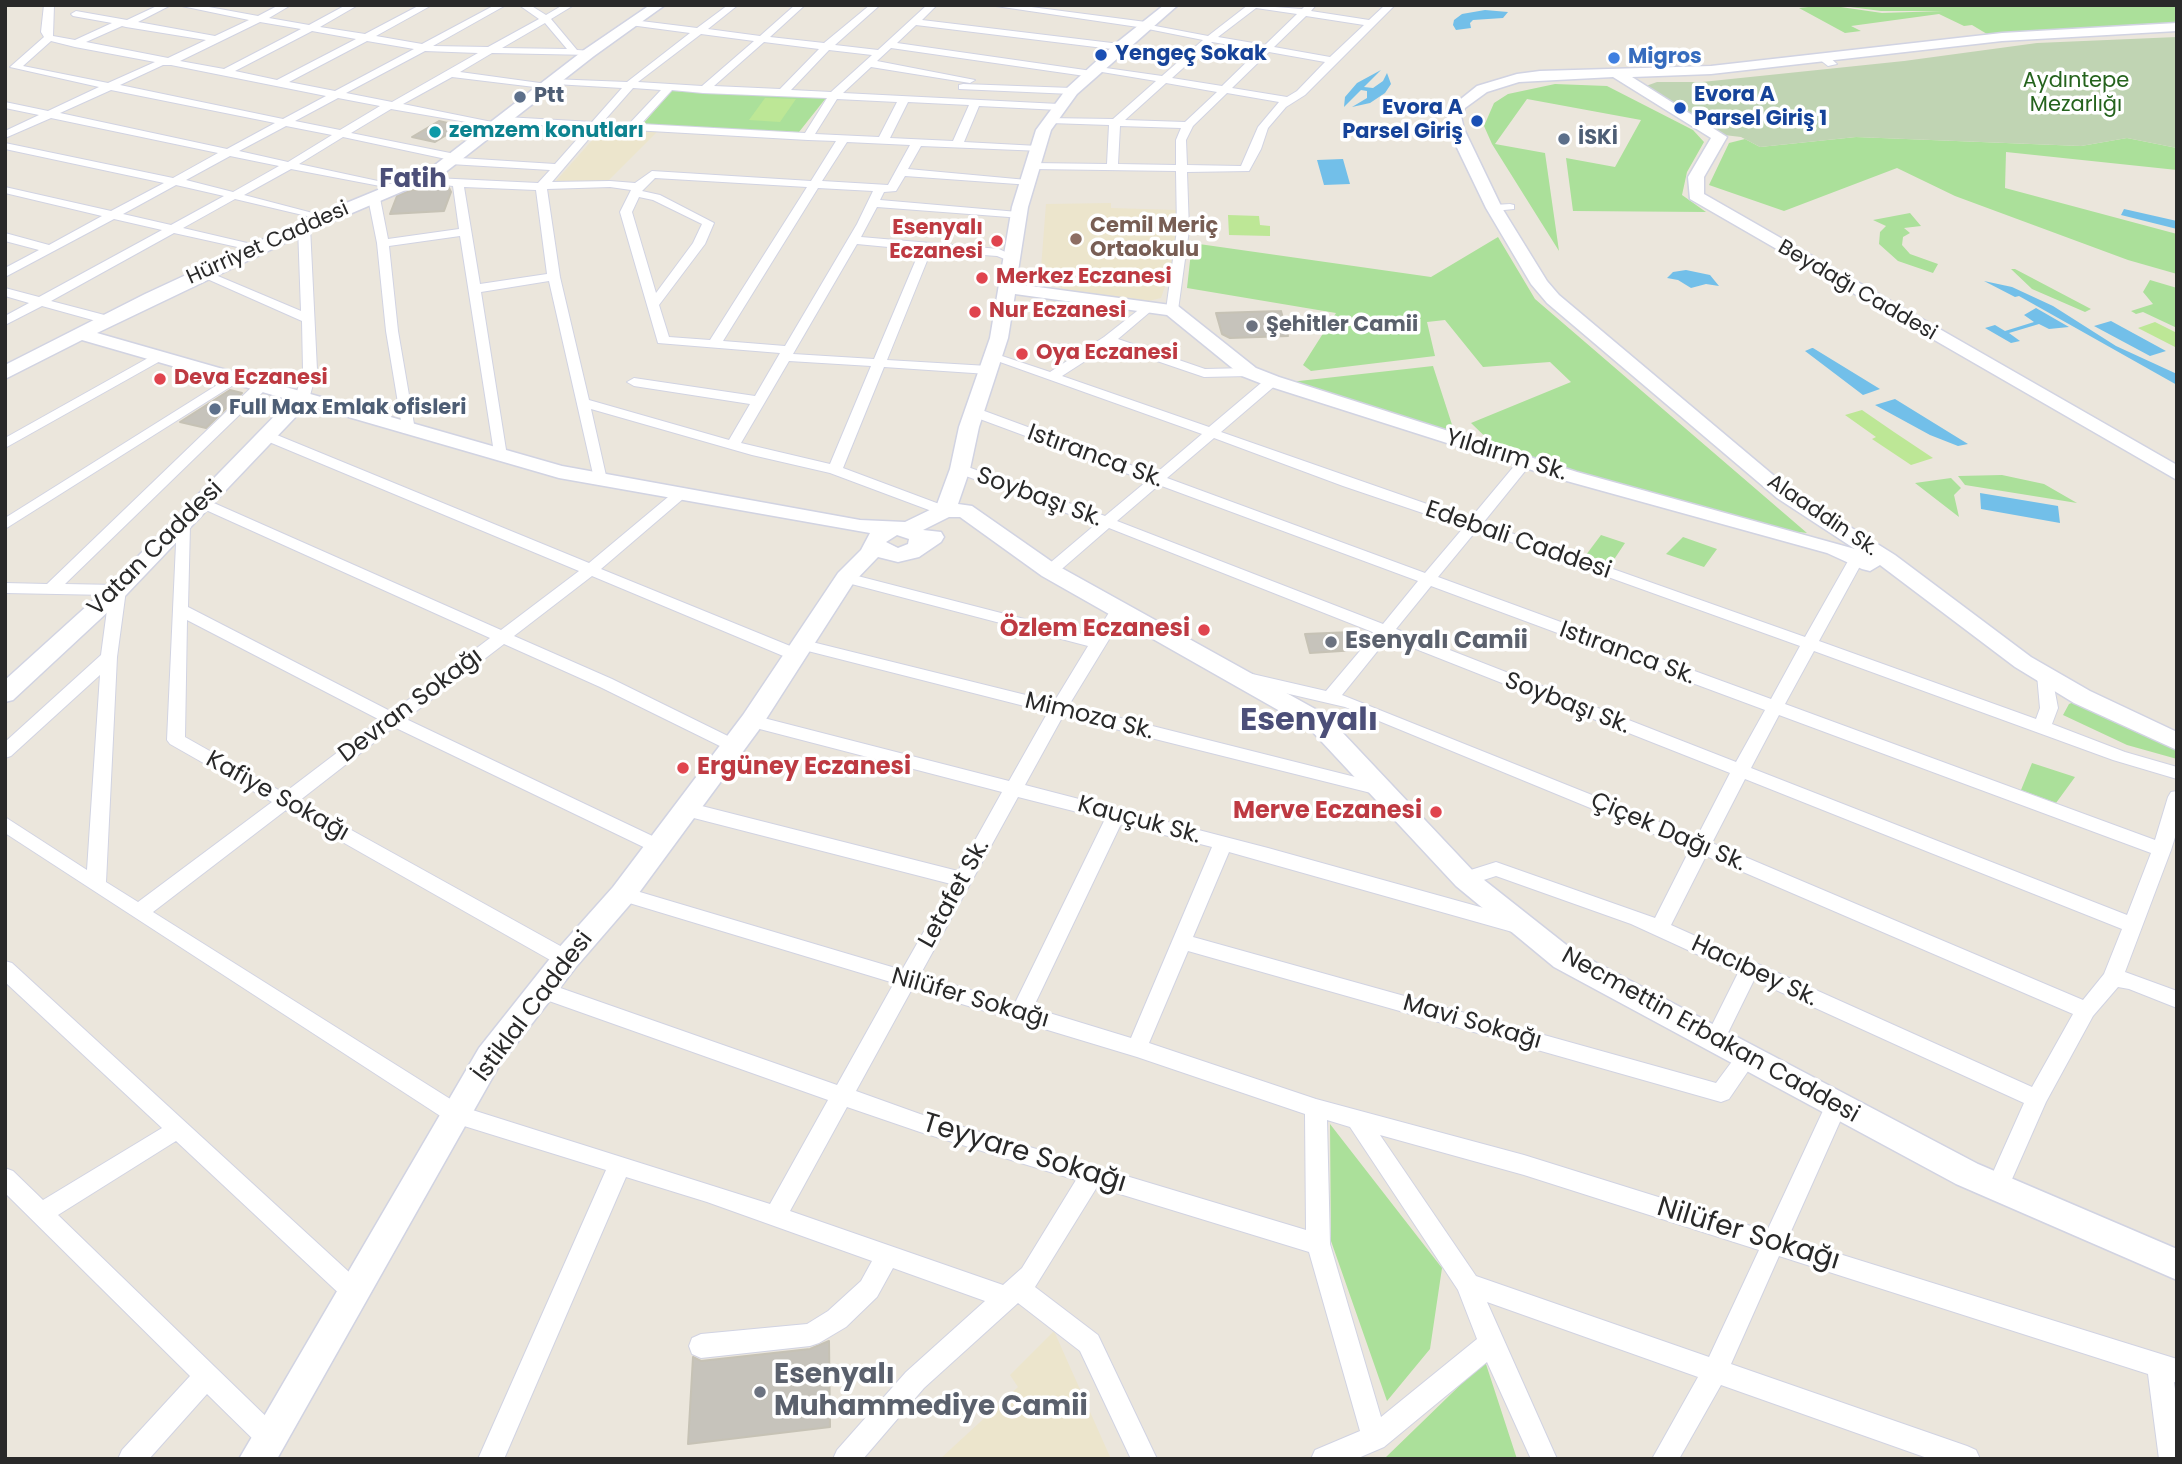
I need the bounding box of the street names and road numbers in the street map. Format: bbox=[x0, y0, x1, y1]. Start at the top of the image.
street label: Hürriyet Caddesi bbox=[183, 197, 353, 291]
street label: Beydağı Caddesi bbox=[1773, 235, 1941, 347]
street label: Istıranca Sk. bbox=[1023, 419, 1167, 495]
street label: Yıldırım Sk. bbox=[1442, 424, 1570, 488]
street label: Soybaşı Sk. bbox=[972, 462, 1106, 534]
street label: Alaaddin Sk. bbox=[1762, 470, 1882, 562]
street label: Vatan Caddesi bbox=[82, 475, 230, 623]
street label: Edebali Caddesi bbox=[1421, 496, 1615, 586]
street label: Istıranca Sk. bbox=[1555, 616, 1699, 692]
street label: Devran Sokağı bbox=[333, 643, 489, 769]
street label: Soybaşı Sk. bbox=[1500, 667, 1634, 741]
street label: Mimoza Sk. bbox=[1022, 687, 1156, 747]
street label: Kafiye Sokağı bbox=[200, 746, 354, 848]
street label: Çiçek Dağı Sk. bbox=[1586, 787, 1750, 879]
street label: Kauçuk Sk. bbox=[1074, 791, 1204, 851]
street label: Letafet Sk. bbox=[913, 835, 997, 953]
street label: İstiklal Caddesi bbox=[468, 926, 600, 1088]
street label: Hacıbey Sk. bbox=[1686, 930, 1822, 1014]
street label: Necmettin Erbakan Caddesi bbox=[1556, 942, 1864, 1130]
street label: Nilüfer Sokağı bbox=[888, 963, 1052, 1035]
street label: Mavi Sokağı bbox=[1399, 989, 1545, 1057]
street label: Teyyare Sokağı bbox=[918, 1107, 1130, 1201]
street label: Nilüfer Sokağı bbox=[1653, 1191, 1843, 1279]

